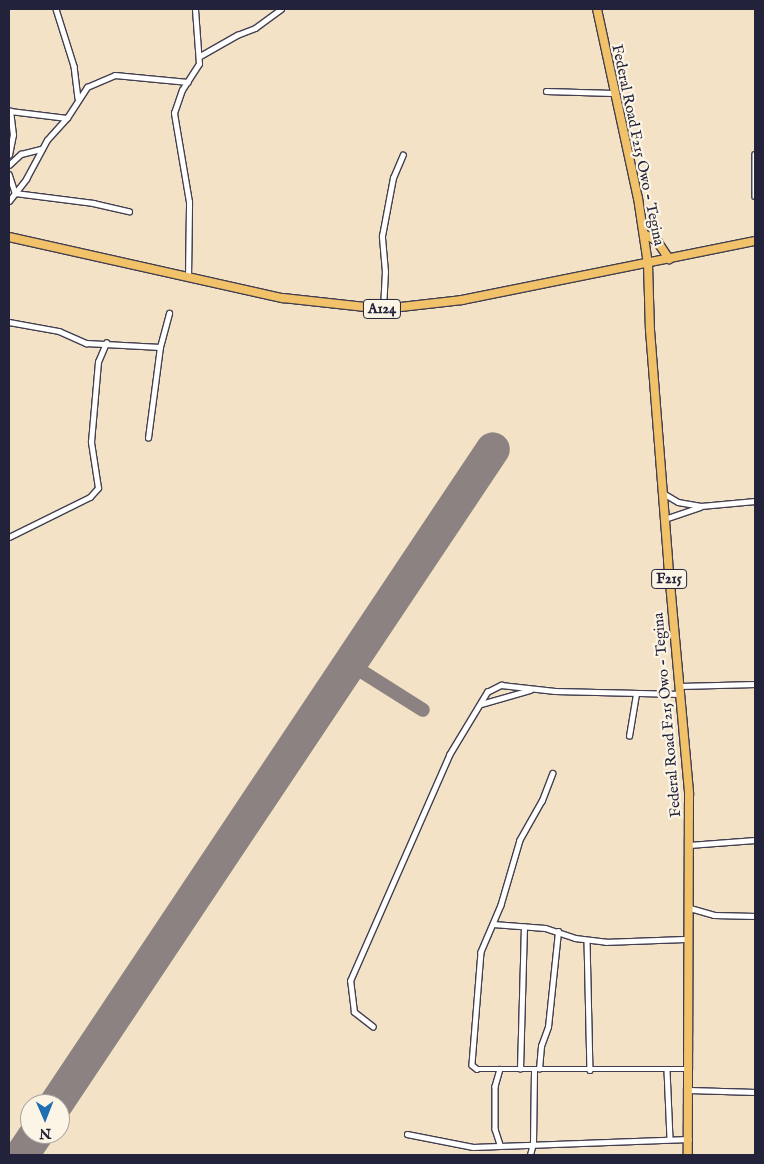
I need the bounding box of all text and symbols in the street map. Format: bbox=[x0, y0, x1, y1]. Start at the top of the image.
street label: Federal Road F215 Owo - Tegina bbox=[608, 43, 668, 247]
road number: A124 bbox=[362, 298, 402, 320]
road number: F215 bbox=[650, 568, 688, 590]
street label: Federal Road F215 Owo - Tegina bbox=[649, 612, 685, 818]
north arrow bbox=[20, 1094, 70, 1144]
text: N bbox=[39, 1124, 51, 1142]

